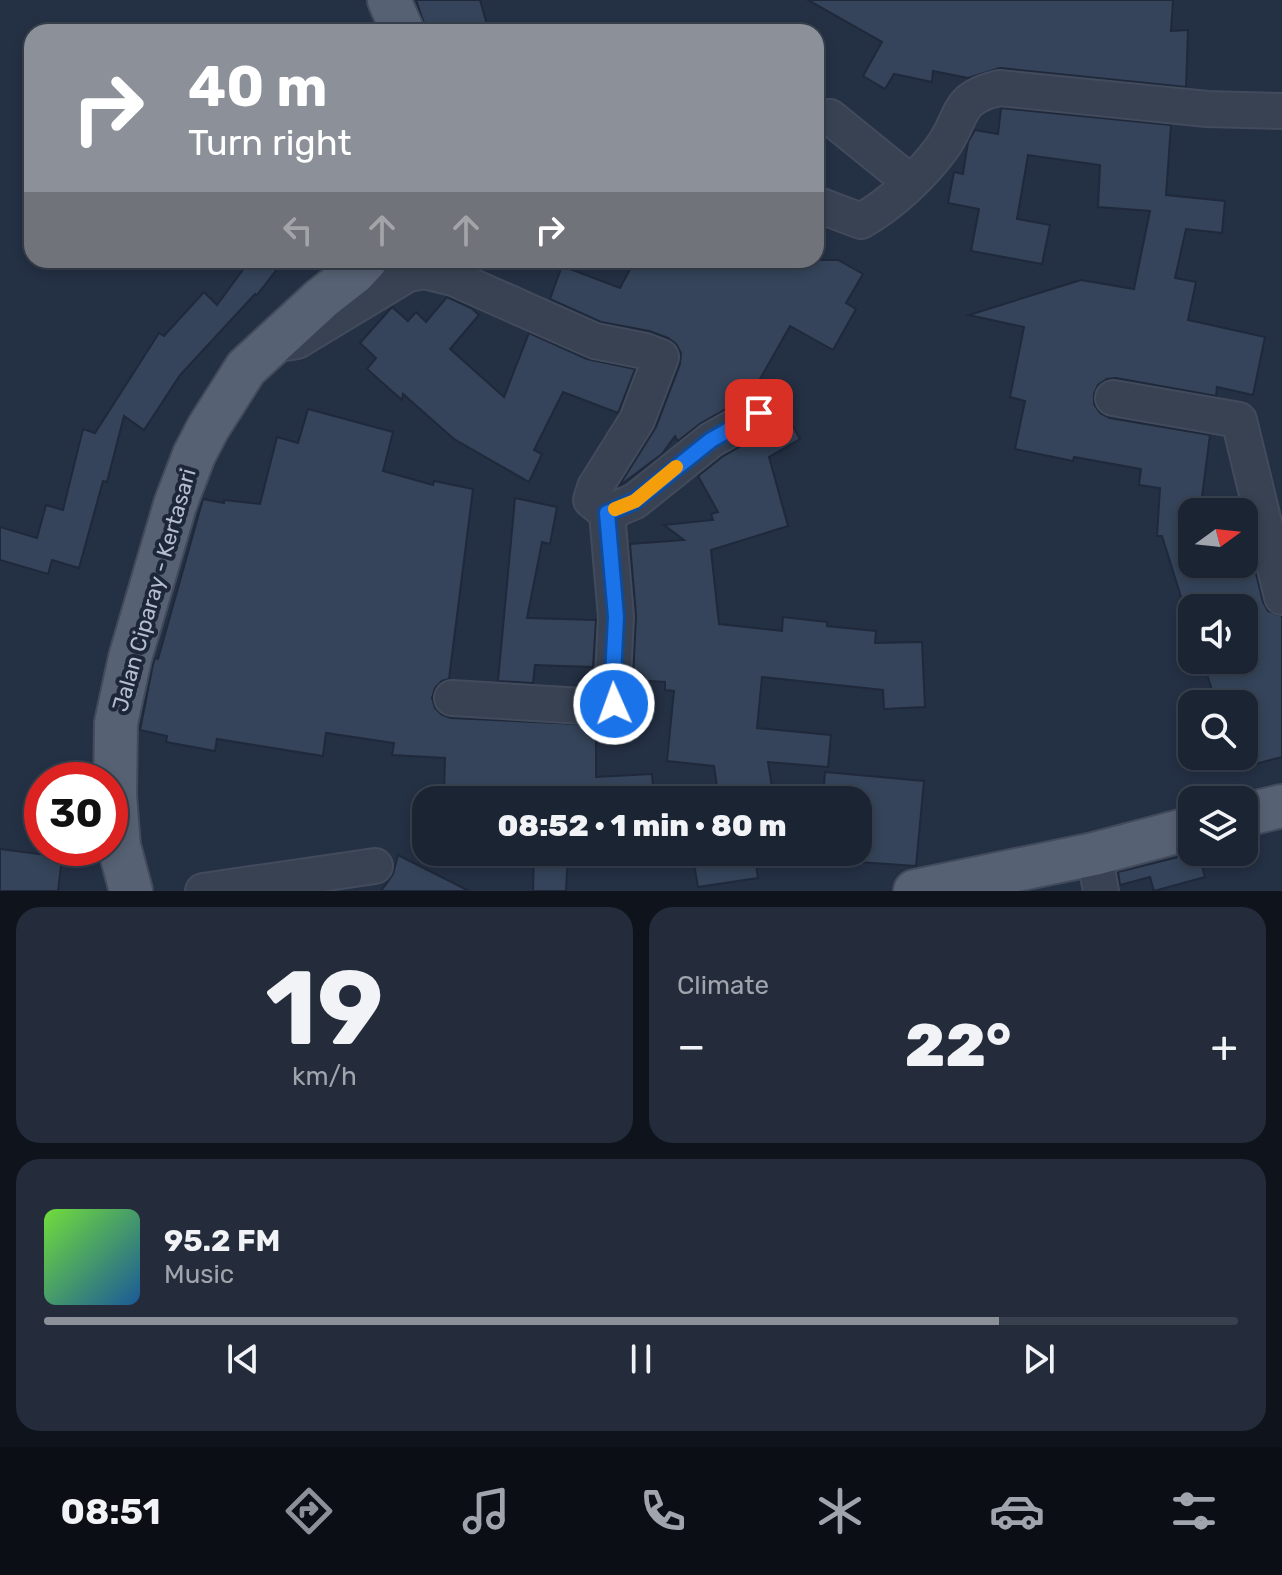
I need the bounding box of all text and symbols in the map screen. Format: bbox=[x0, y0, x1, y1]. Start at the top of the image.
text: 40 m bbox=[188, 54, 328, 120]
icon: right bbox=[56, 56, 160, 160]
text: Turn right bbox=[188, 121, 352, 164]
icon: left bbox=[276, 208, 320, 252]
icon: ahead bbox=[360, 208, 404, 252]
icon: ahead bbox=[444, 208, 488, 252]
icon: right bbox=[528, 208, 572, 252]
pin bbox=[725, 379, 793, 447]
icon: arrive bbox=[737, 391, 781, 435]
street label: Jalan Ciparay - Kertasari bbox=[106, 465, 202, 715]
north arrow bbox=[1178, 498, 1258, 578]
map controls bbox=[1178, 498, 1258, 866]
button: sound bbox=[1178, 594, 1258, 674]
position arrow bbox=[572, 662, 656, 746]
button: search bbox=[1178, 690, 1258, 770]
speed limit sign: 30 bbox=[24, 762, 128, 866]
button: layers bbox=[1178, 786, 1258, 866]
text: 08:52 · 1 min · 80 m bbox=[497, 808, 787, 844]
text: 19 bbox=[265, 947, 384, 1070]
text: Climate bbox=[677, 970, 769, 1001]
text: 22° bbox=[905, 1010, 1011, 1081]
text: − bbox=[677, 1020, 706, 1072]
text: + bbox=[1211, 1020, 1238, 1072]
text: km/h bbox=[292, 1061, 357, 1092]
text: 95.2 FM bbox=[164, 1223, 280, 1259]
text: Music bbox=[164, 1259, 234, 1290]
icon: previous bbox=[221, 1337, 265, 1381]
icon: pause bbox=[619, 1337, 663, 1381]
icon: next bbox=[1017, 1337, 1061, 1381]
icon: directions bbox=[281, 1483, 337, 1539]
icon: music bbox=[458, 1483, 514, 1539]
icon: phone bbox=[635, 1483, 691, 1539]
icon: climate bbox=[812, 1483, 868, 1539]
icon: car bbox=[989, 1483, 1045, 1539]
icon: filters bbox=[1166, 1483, 1222, 1539]
text: 08:51 bbox=[60, 1490, 161, 1533]

